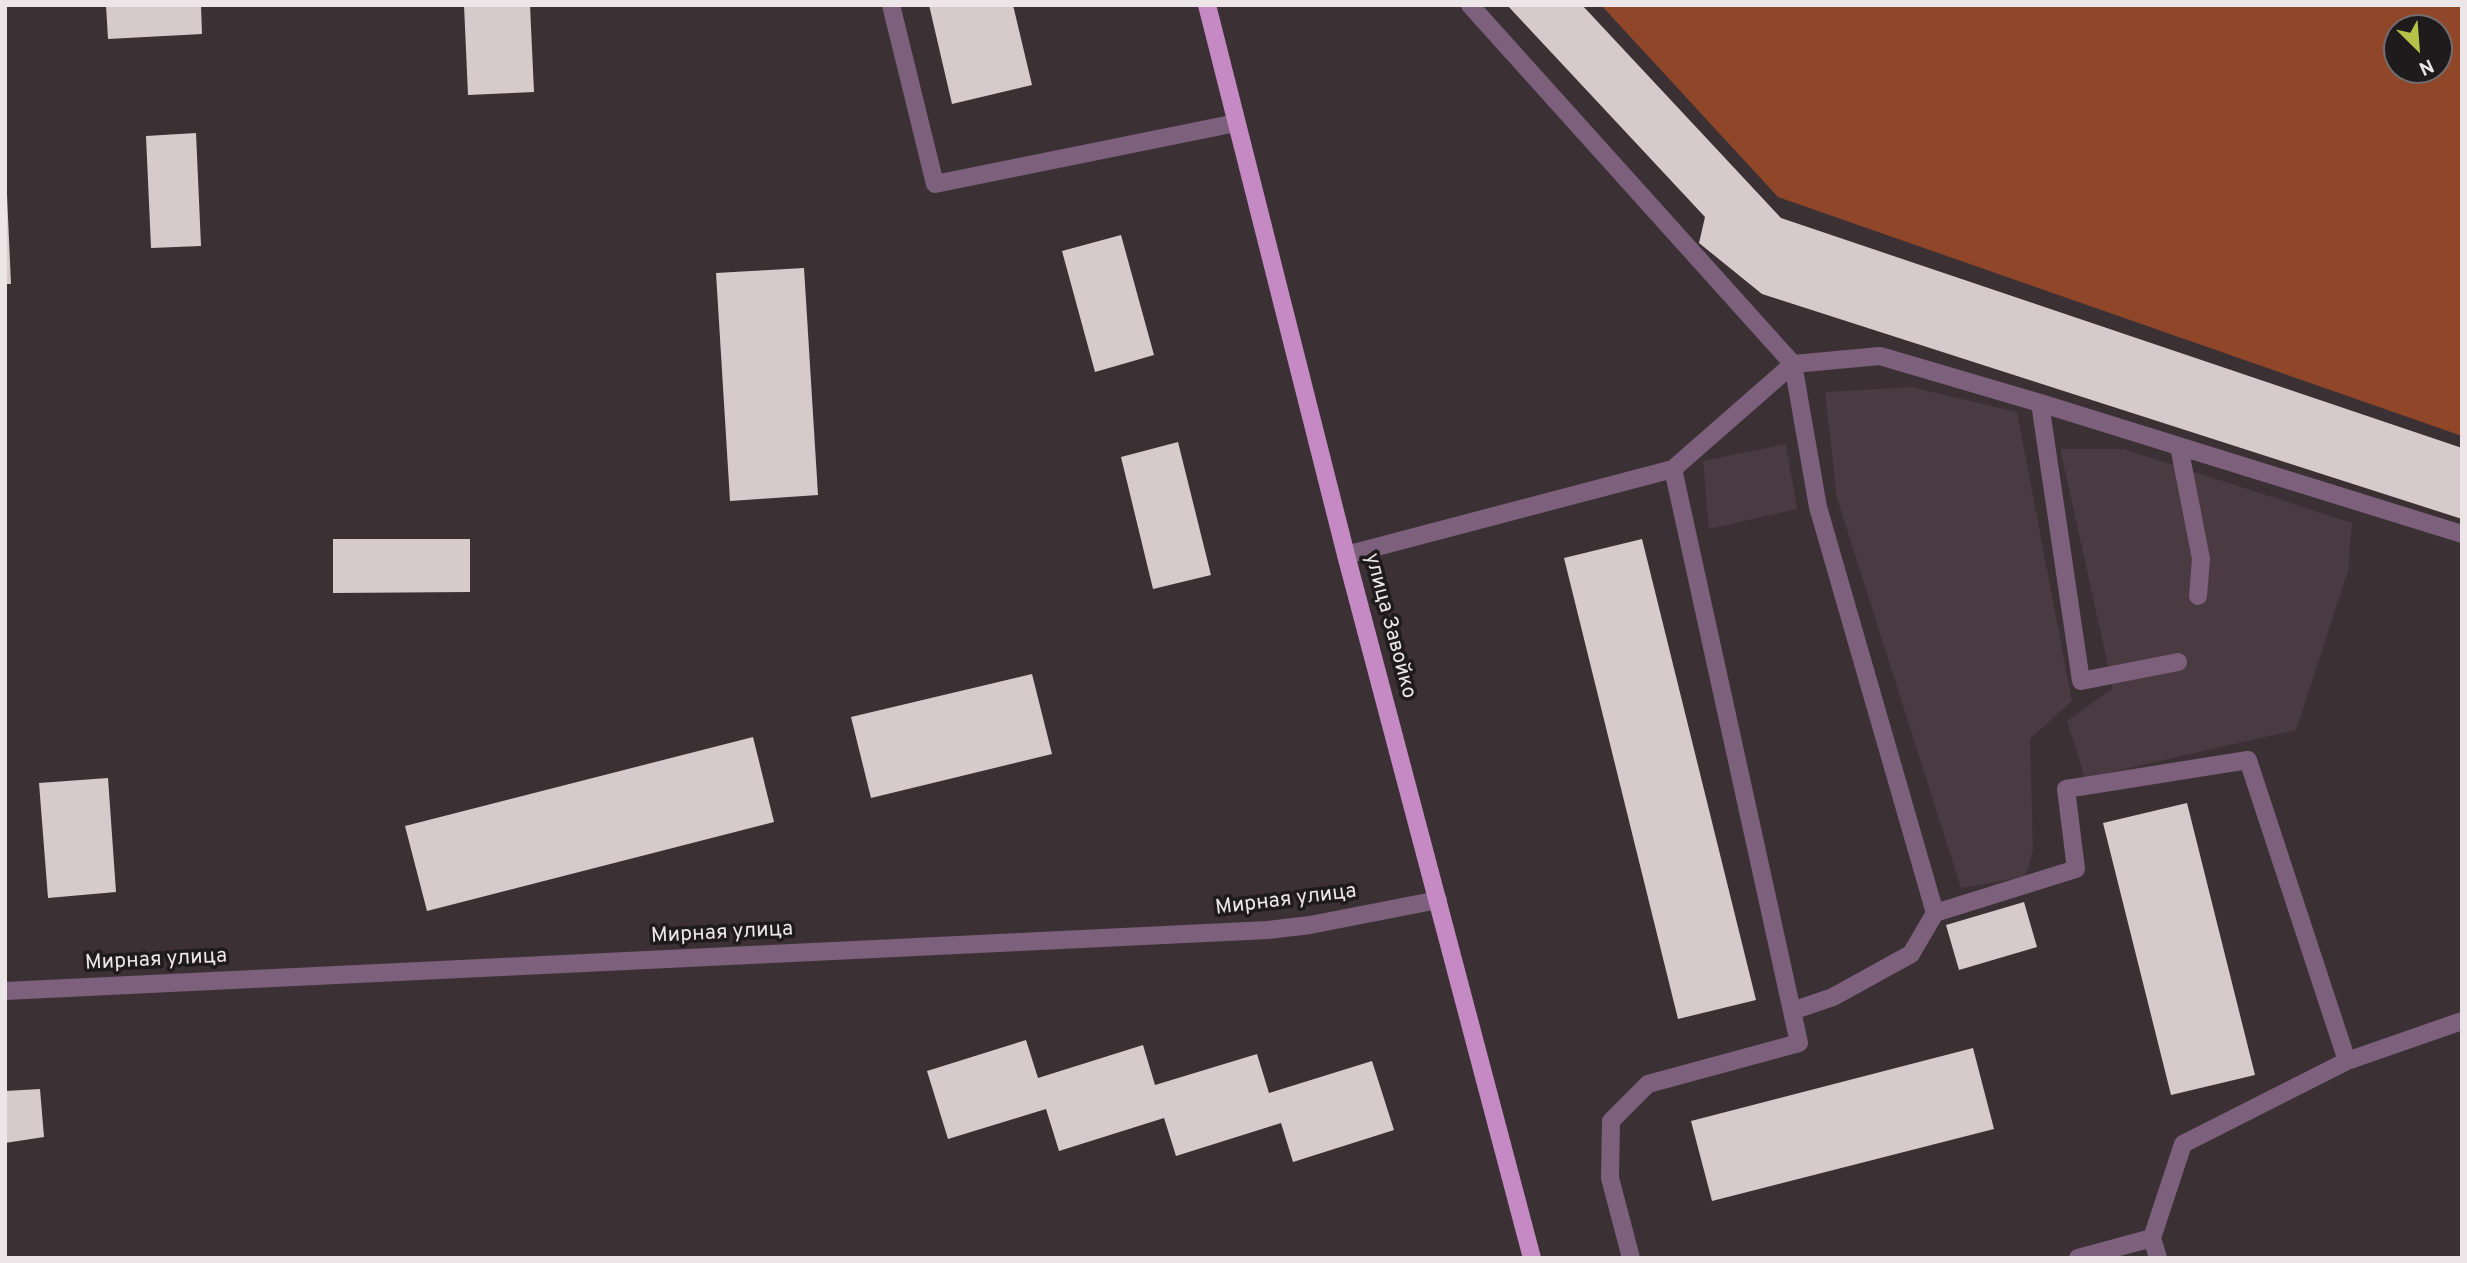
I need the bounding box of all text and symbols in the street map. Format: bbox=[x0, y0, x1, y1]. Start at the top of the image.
north arrow bbox=[2383, 14, 2453, 84]
text: N bbox=[2415, 52, 2437, 80]
street label: улица Завойко bbox=[1357, 551, 1421, 701]
street label: Мирная улица bbox=[1214, 880, 1358, 922]
street label: Мирная улица bbox=[650, 918, 794, 950]
street label: Мирная улица bbox=[84, 945, 228, 977]

